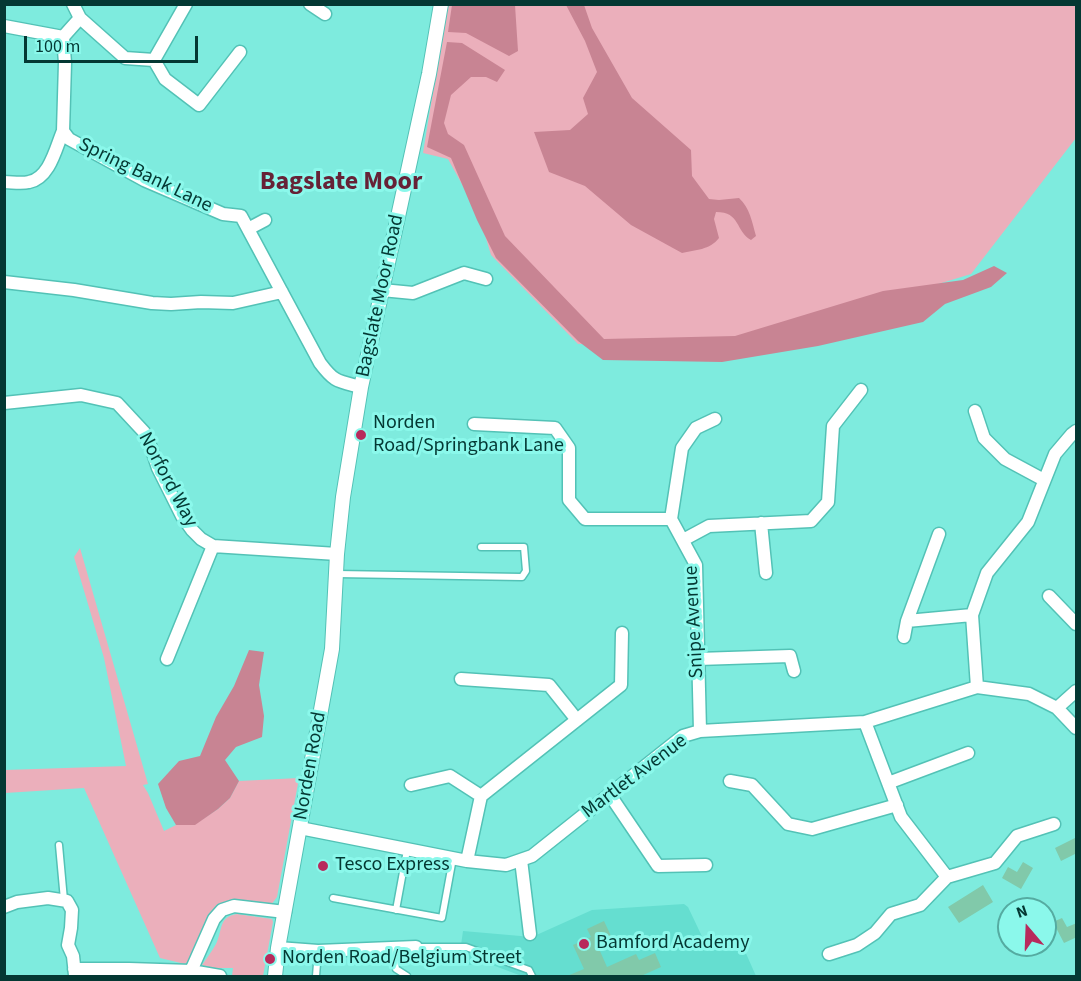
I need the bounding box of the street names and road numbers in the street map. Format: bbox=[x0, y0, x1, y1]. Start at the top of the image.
street label: Spring Bank Lane bbox=[74, 133, 216, 219]
street label: Bagslate Moor Road bbox=[352, 212, 410, 380]
street label: Norford Way bbox=[132, 429, 202, 531]
street label: Snipe Avenue bbox=[680, 565, 710, 679]
street label: Norden Road bbox=[290, 710, 332, 822]
street label: Martlet Avenue bbox=[578, 730, 692, 824]

